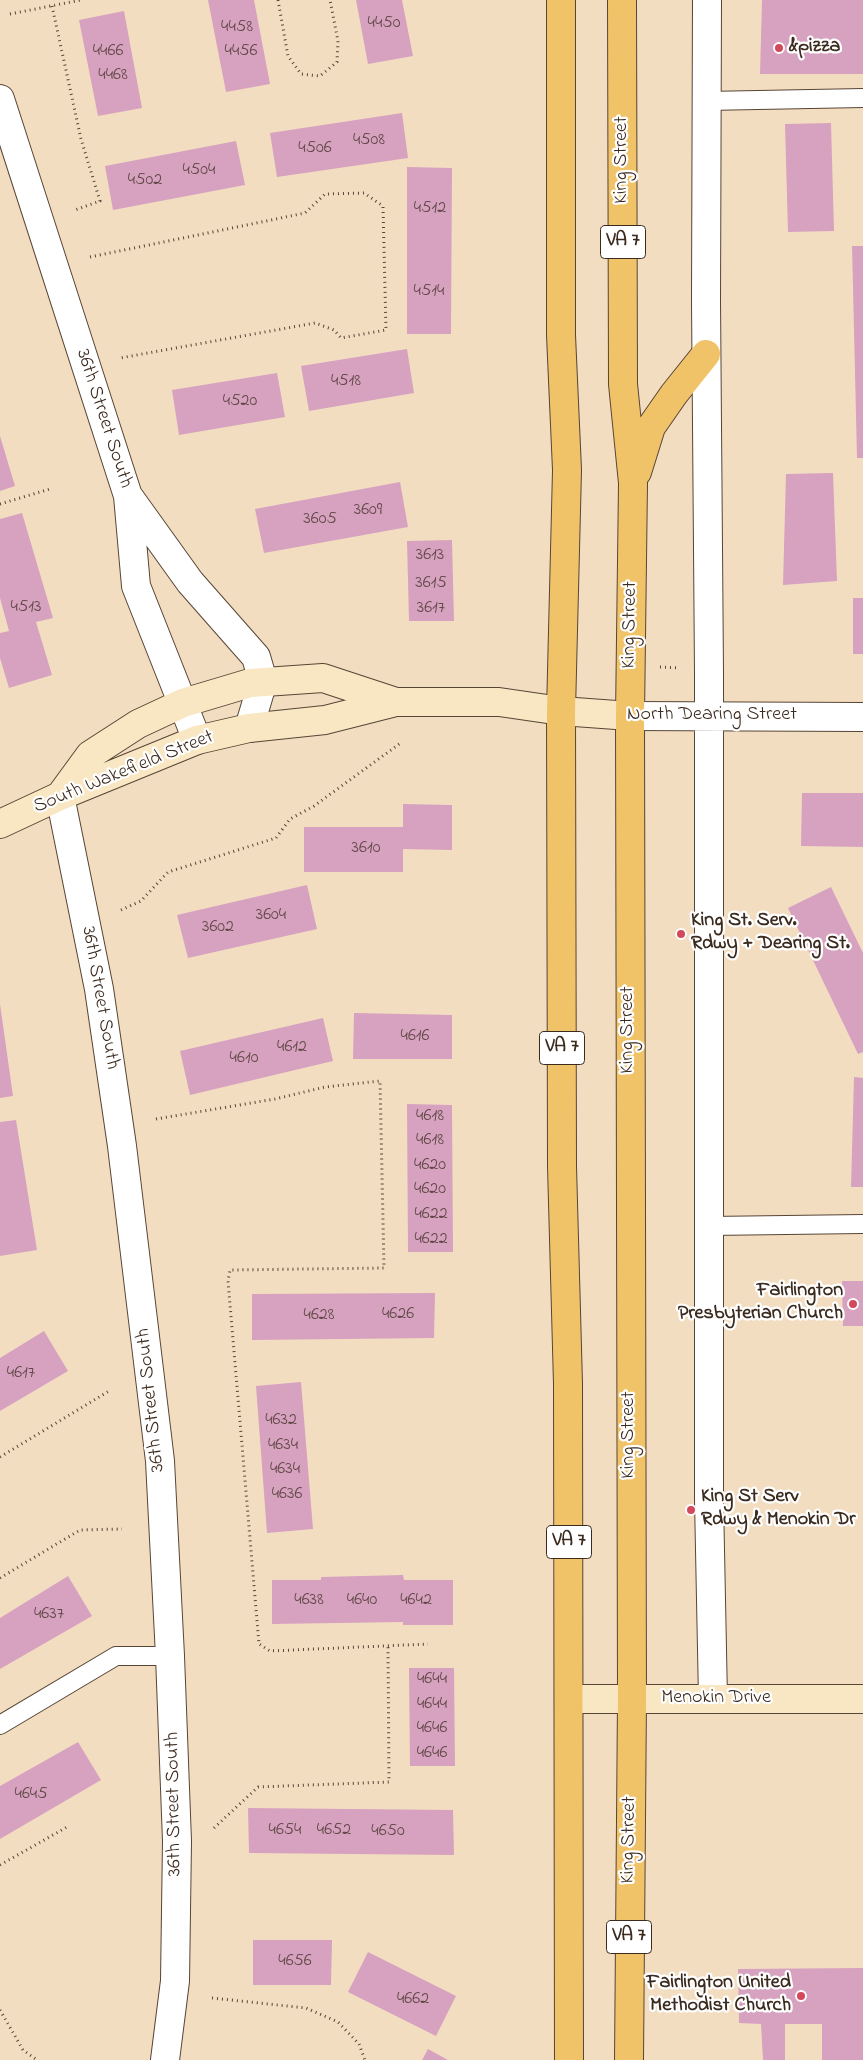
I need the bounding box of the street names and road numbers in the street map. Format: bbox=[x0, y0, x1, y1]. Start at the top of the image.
street label: King Street bbox=[611, 116, 635, 204]
road number: VA 7 bbox=[600, 226, 646, 258]
street label: 36th Street South bbox=[69, 347, 137, 491]
street label: King Street bbox=[618, 581, 644, 669]
street label: North Dearing Street bbox=[627, 704, 797, 728]
street label: South Wakefield Street bbox=[31, 726, 217, 820]
street label: 36th Street South bbox=[75, 925, 123, 1071]
street label: King Street bbox=[617, 986, 641, 1074]
road number: VA 7 bbox=[540, 1032, 584, 1064]
street label: 36th Street South bbox=[133, 1327, 171, 1473]
street label: King Street bbox=[618, 1391, 642, 1479]
road number: VA 7 bbox=[546, 1525, 592, 1558]
street label: Menokin Drive bbox=[661, 1687, 771, 1711]
street label: 36th Street South bbox=[162, 1732, 188, 1876]
street label: King Street bbox=[617, 1796, 643, 1884]
road number: VA 7 bbox=[606, 1920, 652, 1954]

